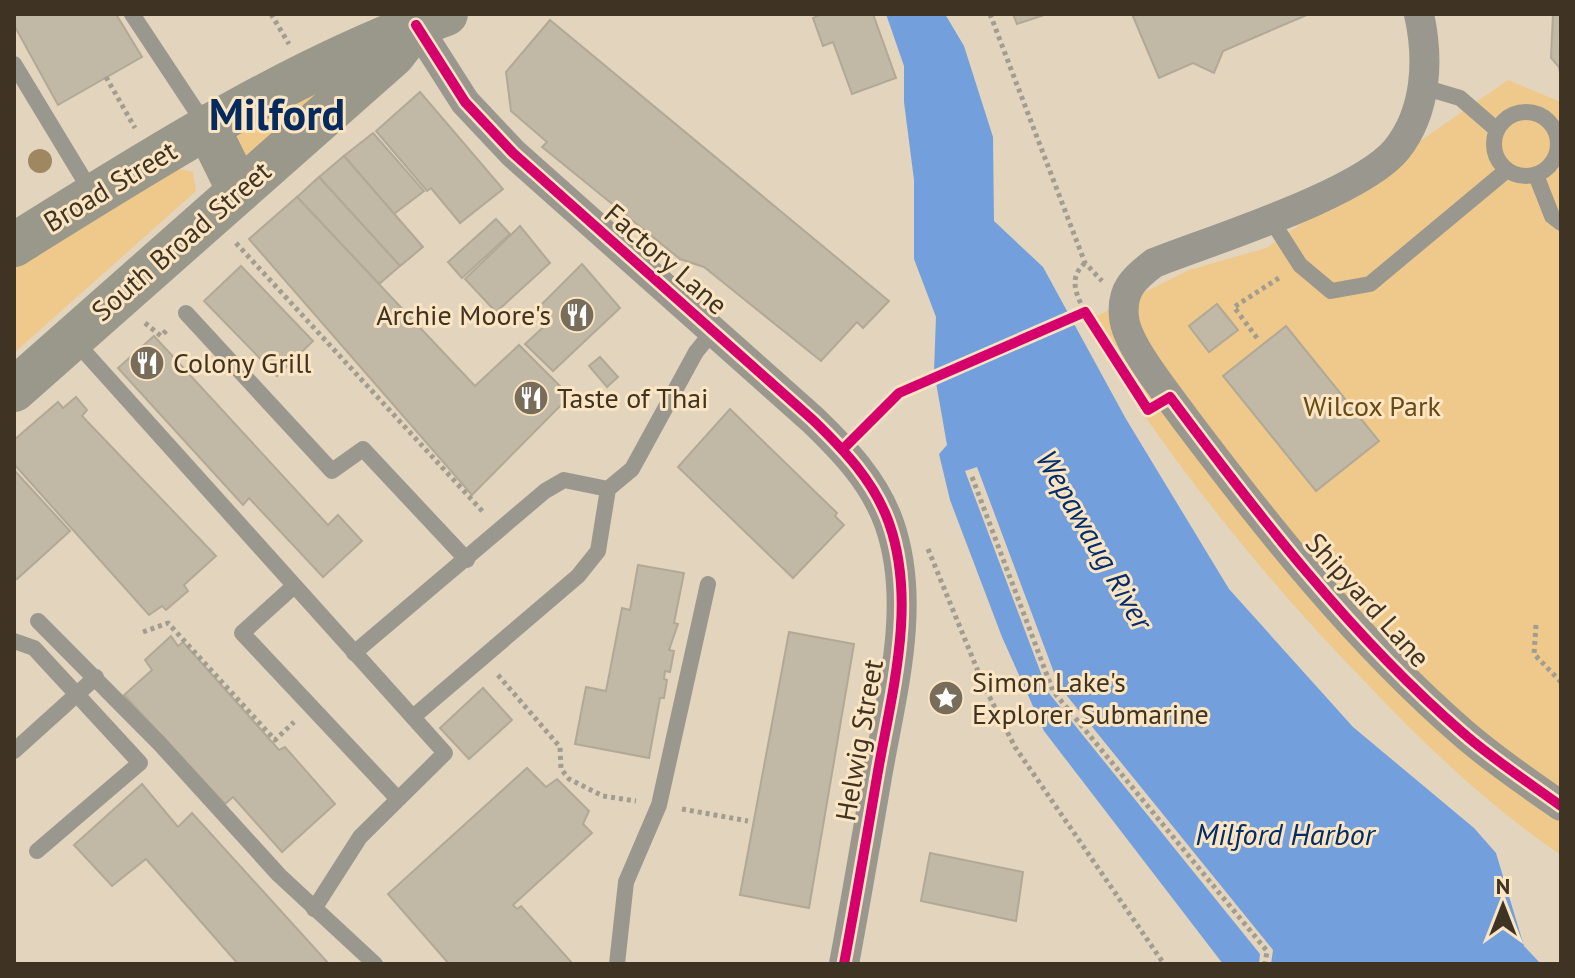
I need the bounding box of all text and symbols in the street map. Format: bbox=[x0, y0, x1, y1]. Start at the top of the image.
district label: Milford bbox=[209, 85, 345, 142]
street label: Broad Street bbox=[36, 131, 183, 240]
street label: South Broad Street bbox=[83, 152, 279, 329]
street label: Factory Lane bbox=[597, 195, 736, 322]
place label: Archie Moore's bbox=[376, 296, 551, 333]
restaurant icon: Archie Moore's bbox=[558, 296, 596, 334]
restaurant icon: Colony Grill bbox=[128, 344, 166, 382]
place label: Colony Grill bbox=[173, 344, 312, 381]
restaurant icon: Taste of Thai bbox=[512, 379, 550, 417]
place label: Taste of Thai bbox=[557, 379, 709, 416]
park label: Wilcox Park bbox=[1303, 387, 1441, 424]
water label: Wepawaug River bbox=[1028, 442, 1164, 638]
street label: Shipyard Lane bbox=[1298, 525, 1439, 675]
street label: Helwig Street bbox=[826, 656, 891, 824]
place label: Simon Lake's Explorer Submarine bbox=[972, 663, 1209, 732]
place icon: Simon Lake's Explorer Submarine bbox=[927, 679, 965, 717]
water label: Milford Harbor bbox=[1196, 814, 1377, 853]
north arrow bbox=[1463, 866, 1543, 946]
text: N bbox=[1496, 872, 1510, 900]

